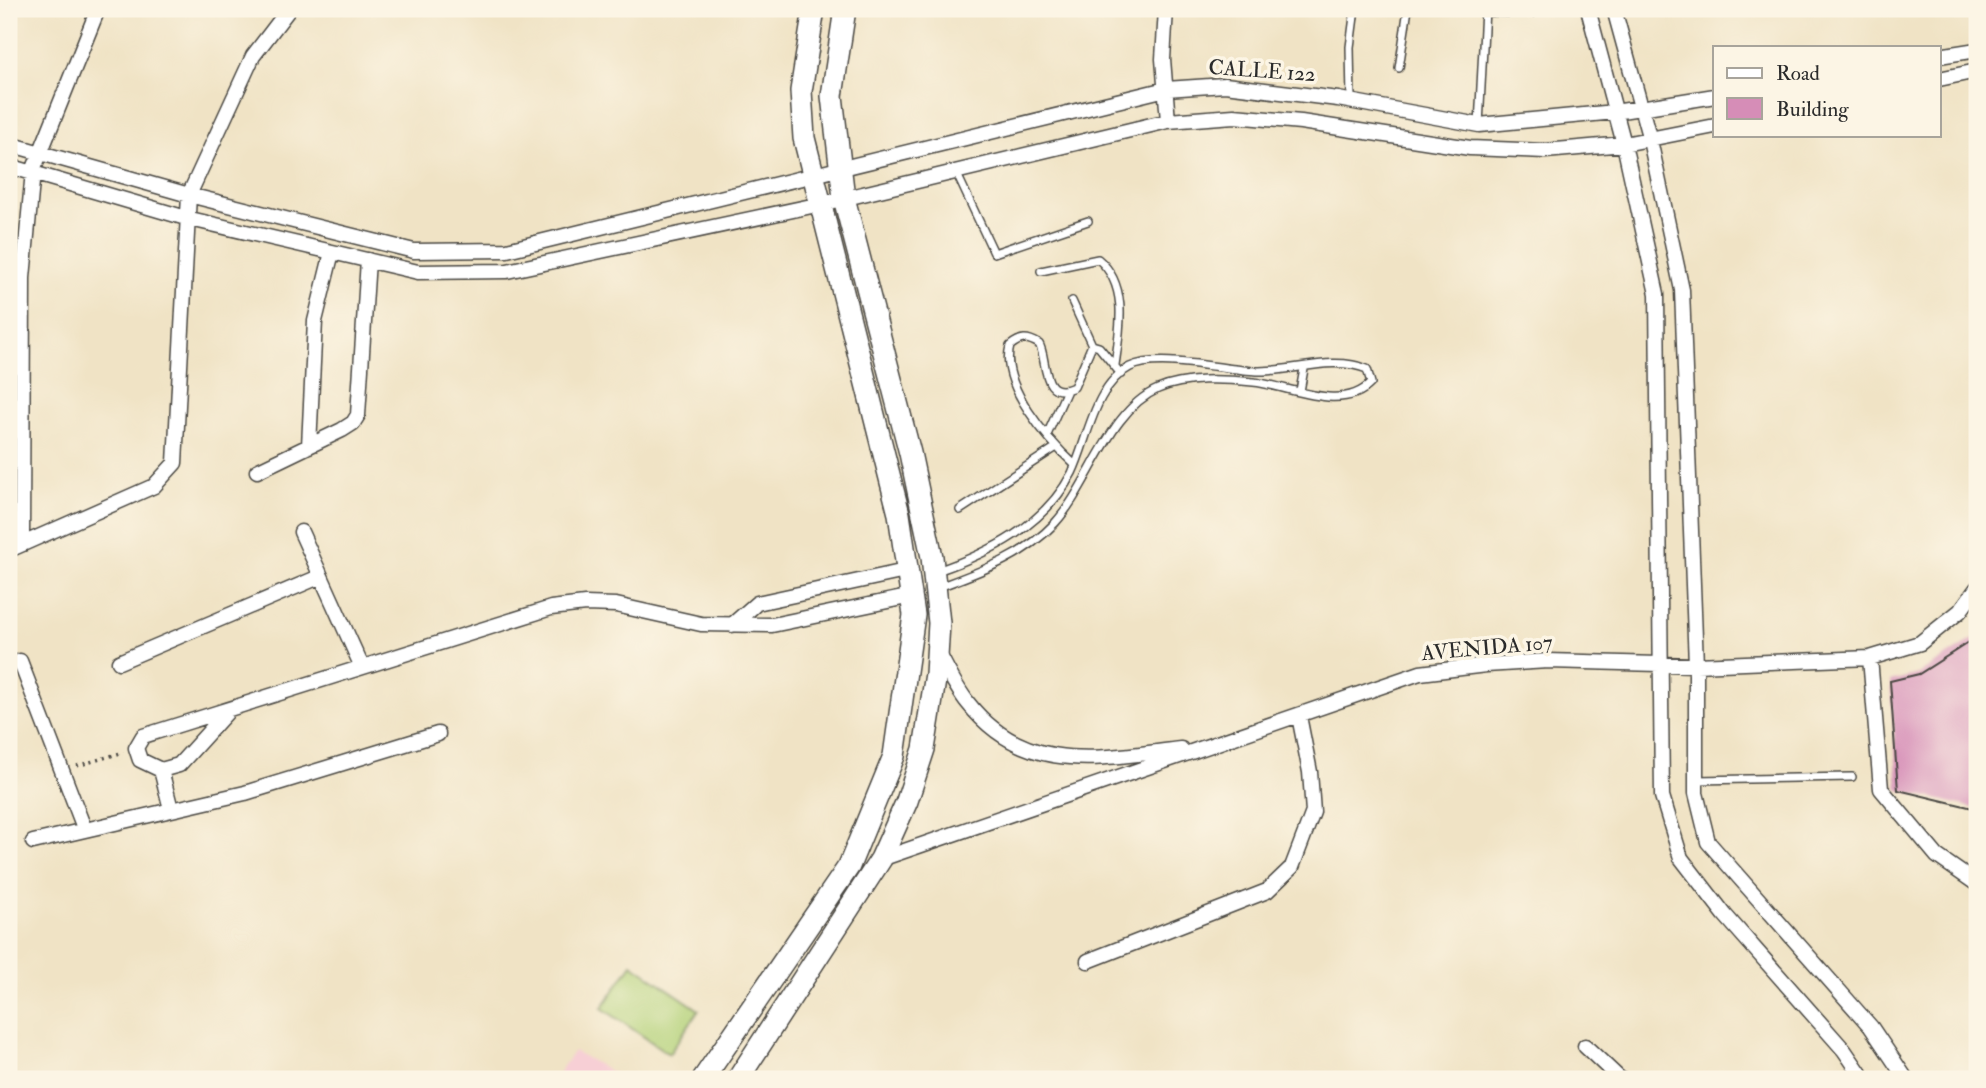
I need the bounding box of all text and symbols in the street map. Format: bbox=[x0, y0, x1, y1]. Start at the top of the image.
legend bbox=[1713, 46, 1940, 136]
street label: CALLE 122 bbox=[1207, 54, 1317, 88]
text: Road bbox=[1776, 60, 1821, 87]
text: Building bbox=[1776, 96, 1849, 123]
street label: AVENIDA 107 bbox=[1419, 629, 1554, 667]

